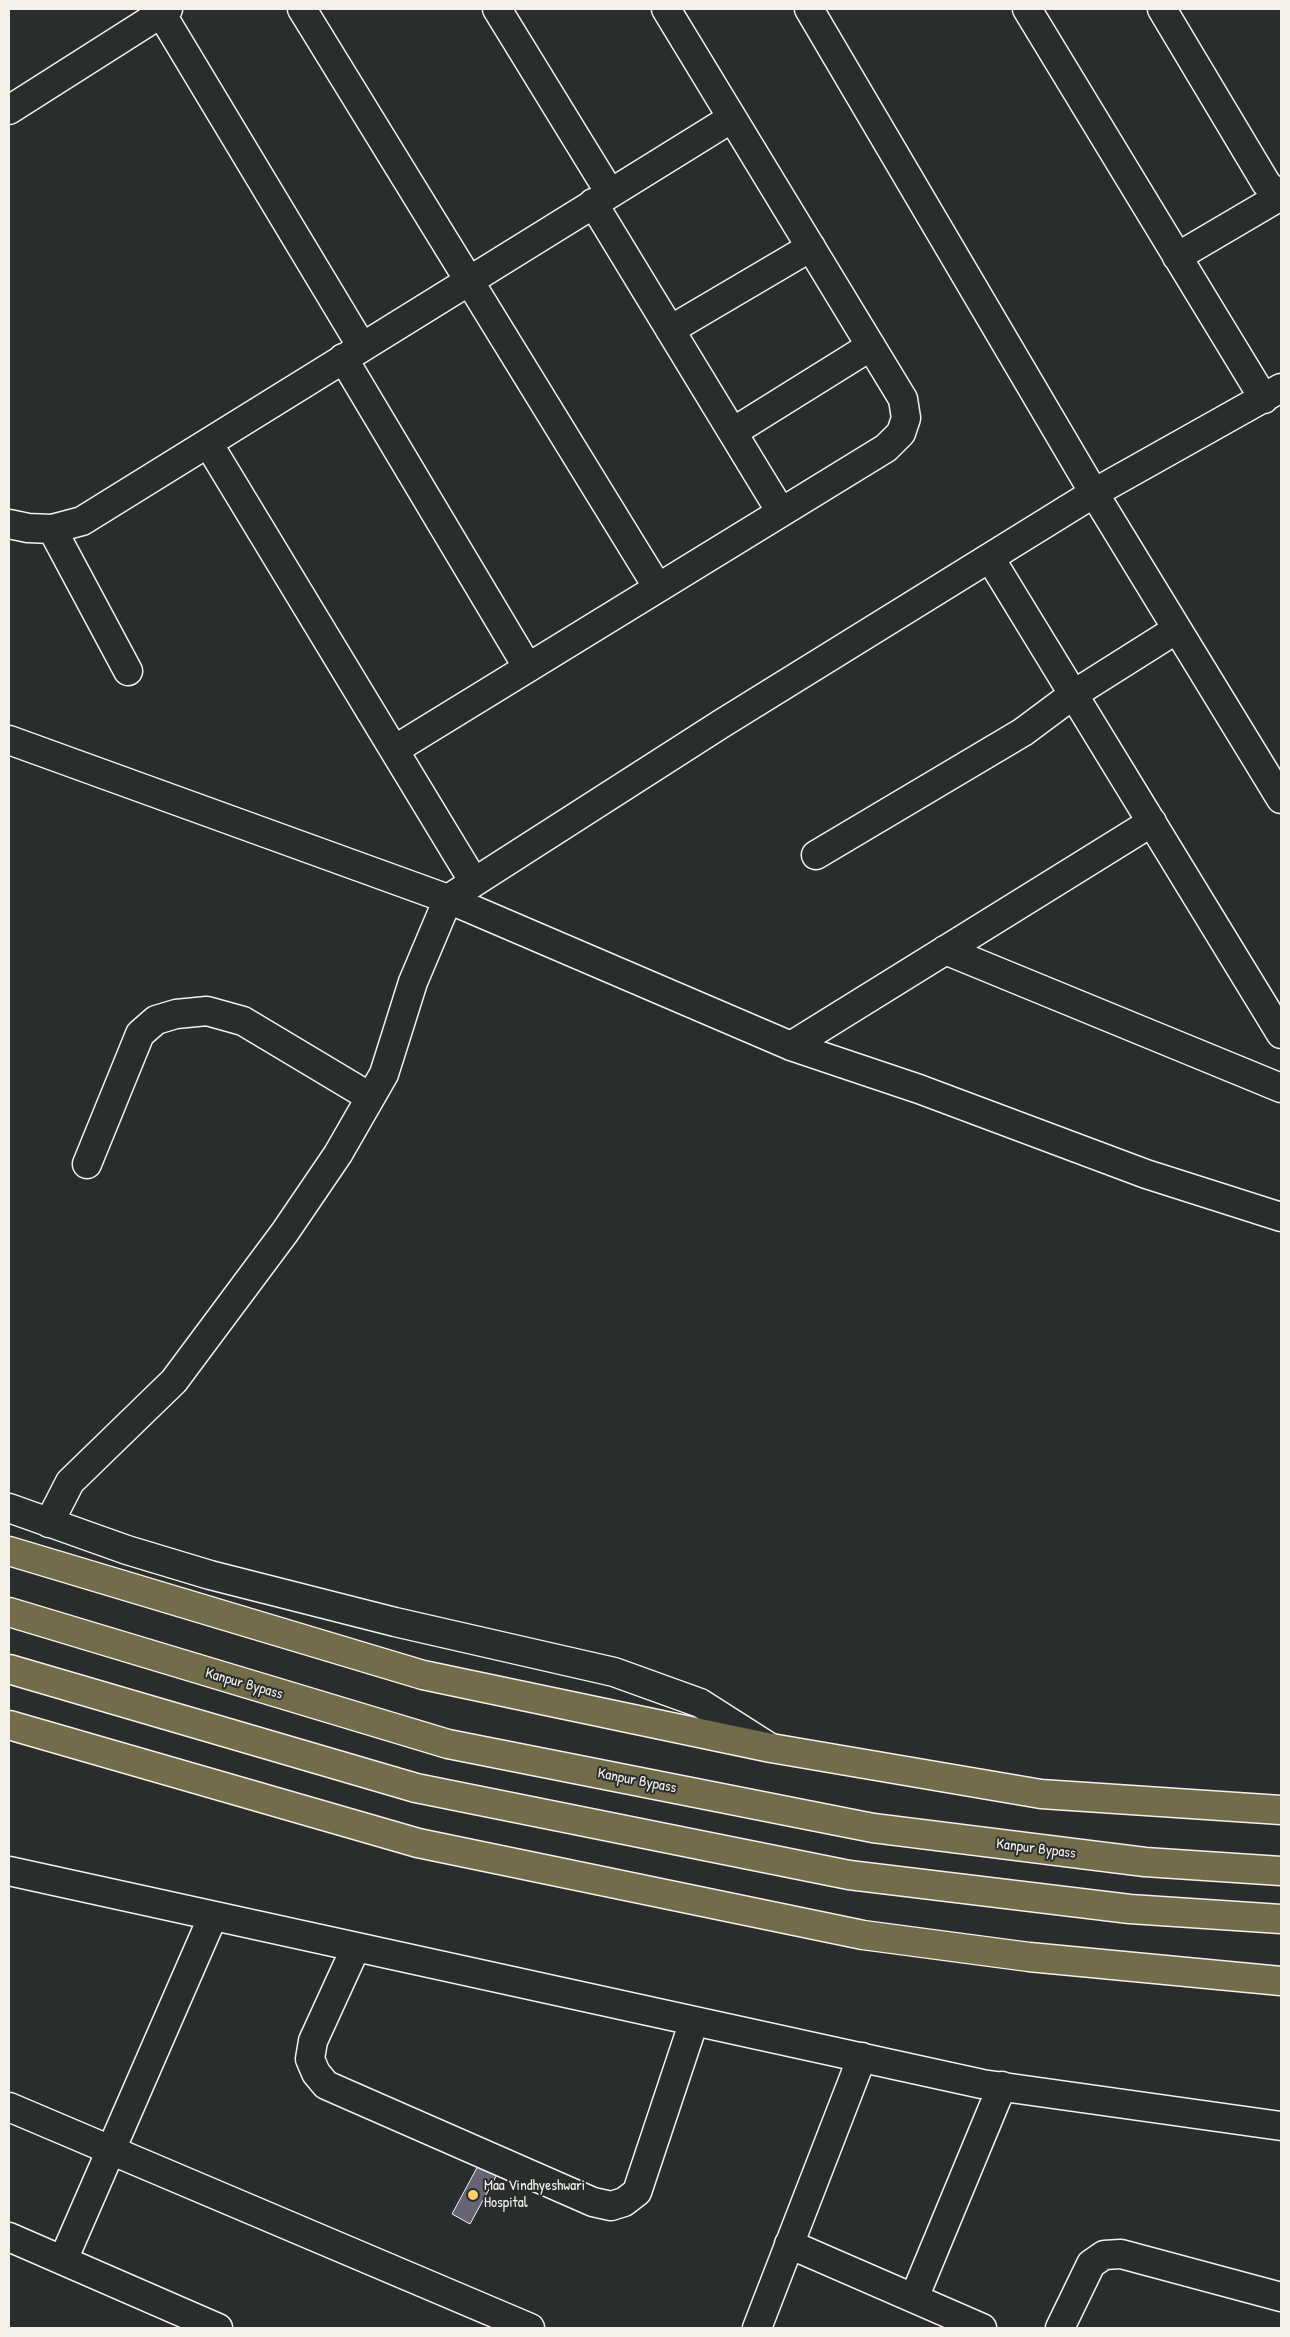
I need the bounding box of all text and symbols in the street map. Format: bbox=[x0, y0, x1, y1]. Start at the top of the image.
street label: Kanpur Bypass bbox=[203, 1664, 285, 1704]
street label: Kanpur Bypass bbox=[596, 1765, 678, 1797]
street label: Kanpur Bypass bbox=[995, 1835, 1077, 1863]
place label: Maa Vindhyeshwari Hospital bbox=[484, 2177, 585, 2212]
marker: Maa Vindhyeshwari Hospital bbox=[466, 2188, 480, 2202]

